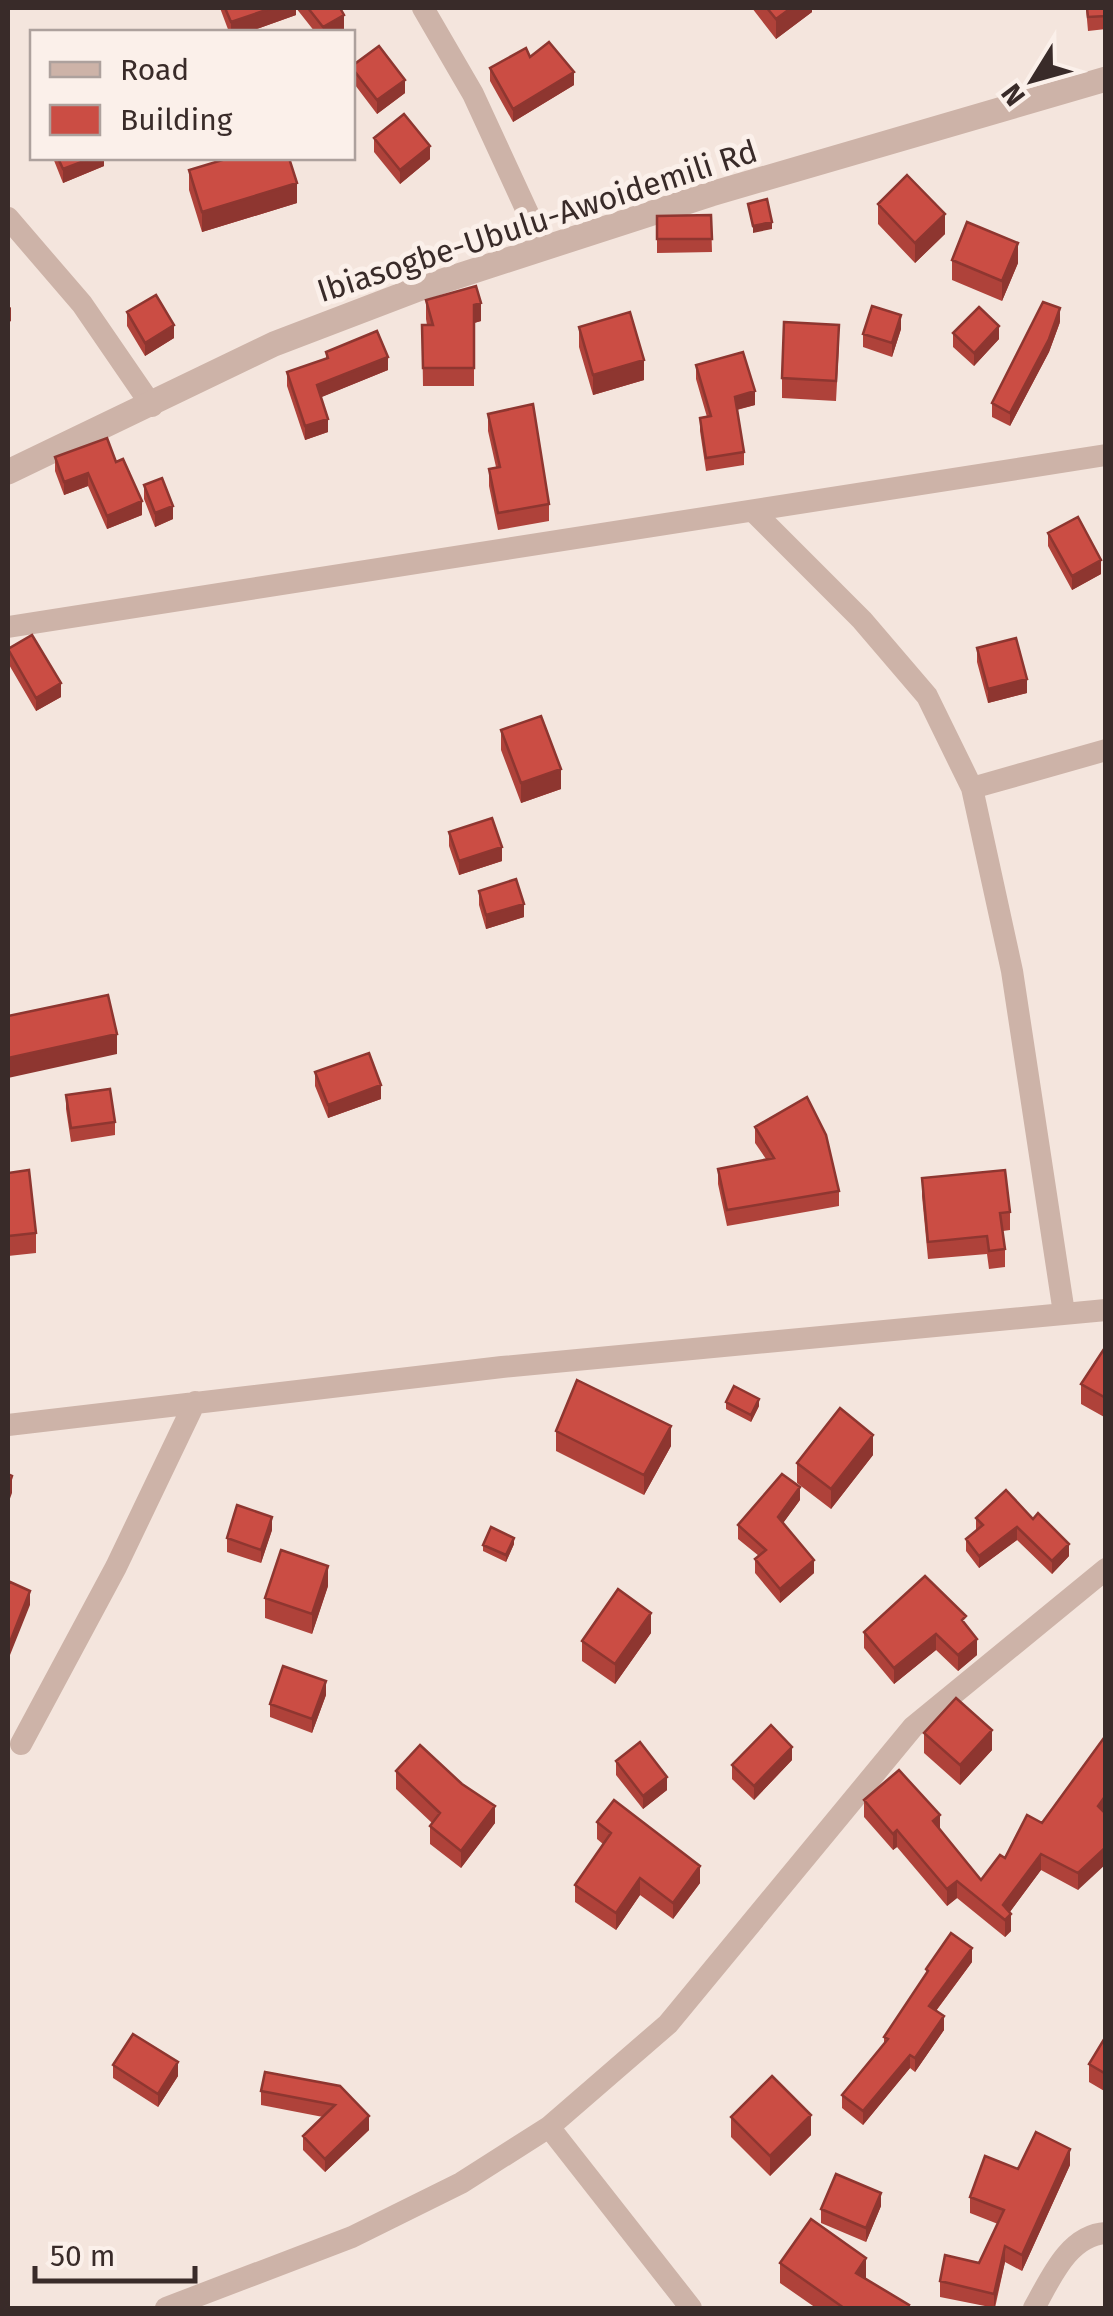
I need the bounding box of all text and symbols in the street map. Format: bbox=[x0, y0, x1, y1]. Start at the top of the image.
legend bbox=[30, 30, 355, 160]
north arrow bbox=[983, 30, 1083, 130]
text: Road bbox=[120, 52, 189, 88]
text: N bbox=[995, 77, 1032, 112]
text: Building bbox=[120, 102, 233, 138]
street label: Ibiasogbe-Ubulu-Awoidemili Rd bbox=[312, 132, 762, 310]
scale bar bbox=[35, 2221, 195, 2283]
text: 50 m bbox=[50, 2238, 115, 2274]

